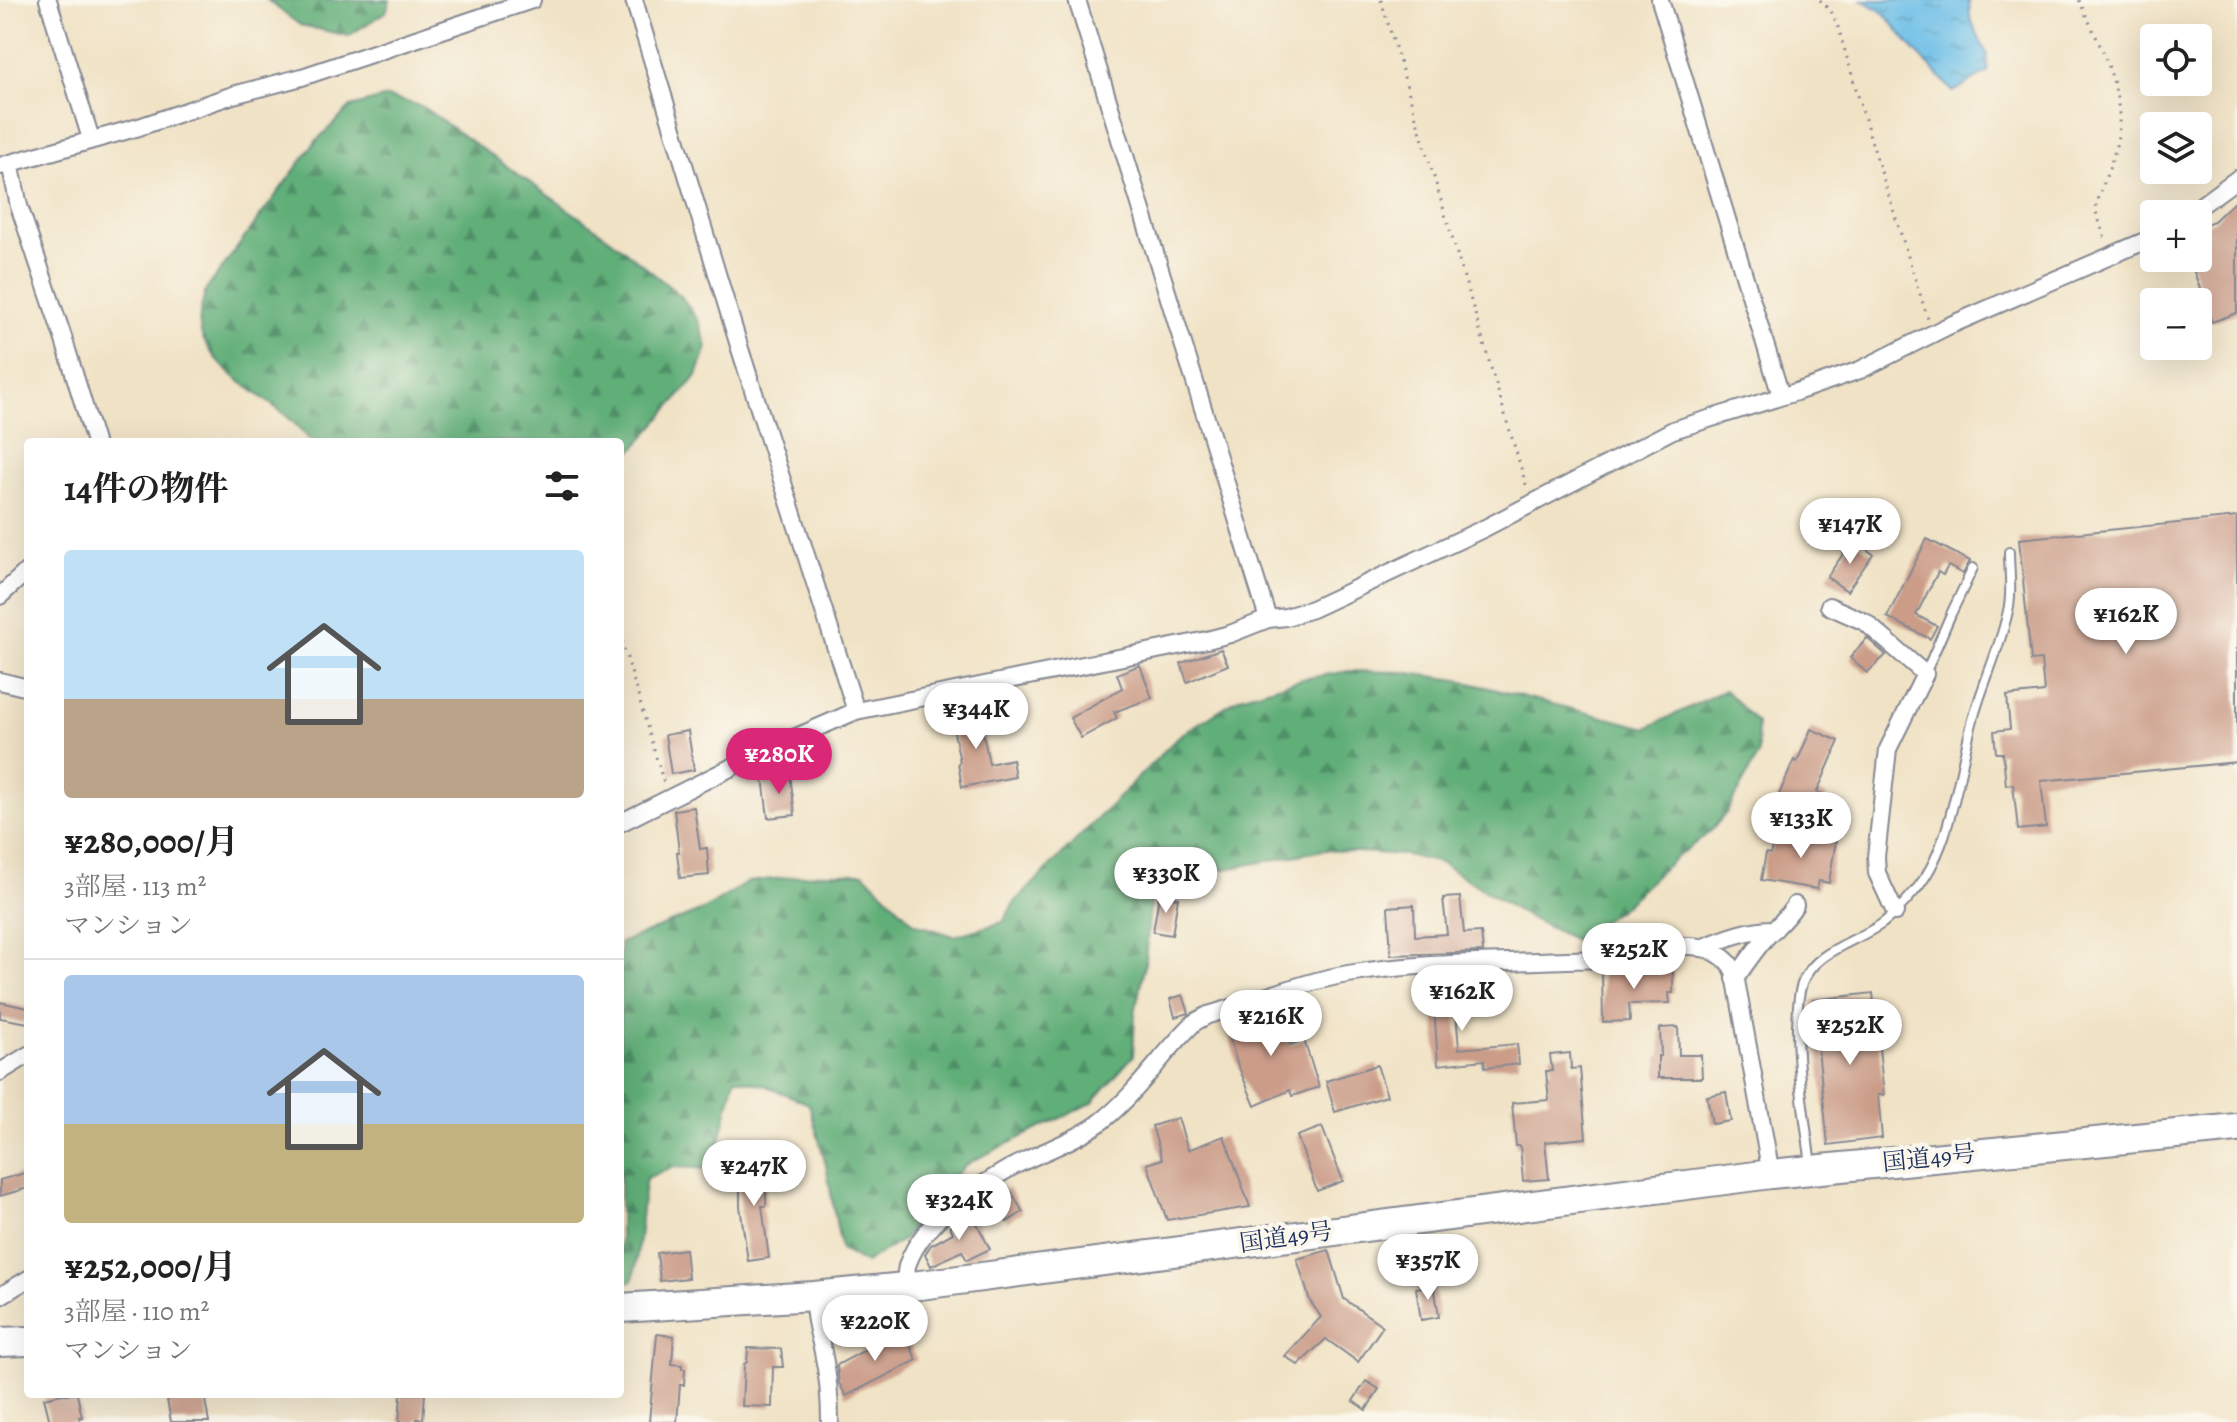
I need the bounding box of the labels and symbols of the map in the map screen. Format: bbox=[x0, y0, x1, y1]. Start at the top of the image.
pin: ¥147K bbox=[1794, 498, 1906, 566]
pin: ¥162K bbox=[2070, 588, 2182, 656]
pin: ¥344K bbox=[920, 683, 1032, 751]
pin: ¥280K bbox=[723, 728, 835, 796]
pin: ¥133K bbox=[1745, 792, 1857, 860]
pin: ¥330K bbox=[1110, 847, 1222, 915]
pin: ¥252K bbox=[1578, 923, 1690, 991]
pin: ¥162K bbox=[1406, 965, 1518, 1033]
pin: ¥216K bbox=[1215, 990, 1327, 1058]
pin: ¥252K bbox=[1794, 999, 1906, 1067]
street label: 国道49号 bbox=[1881, 1137, 1977, 1179]
pin: ¥247K bbox=[698, 1140, 810, 1208]
pin: ¥324K bbox=[903, 1174, 1015, 1242]
street label: 国道49号 bbox=[1237, 1215, 1335, 1259]
pin: ¥357K bbox=[1372, 1234, 1484, 1302]
pin: ¥220K bbox=[819, 1295, 931, 1363]

